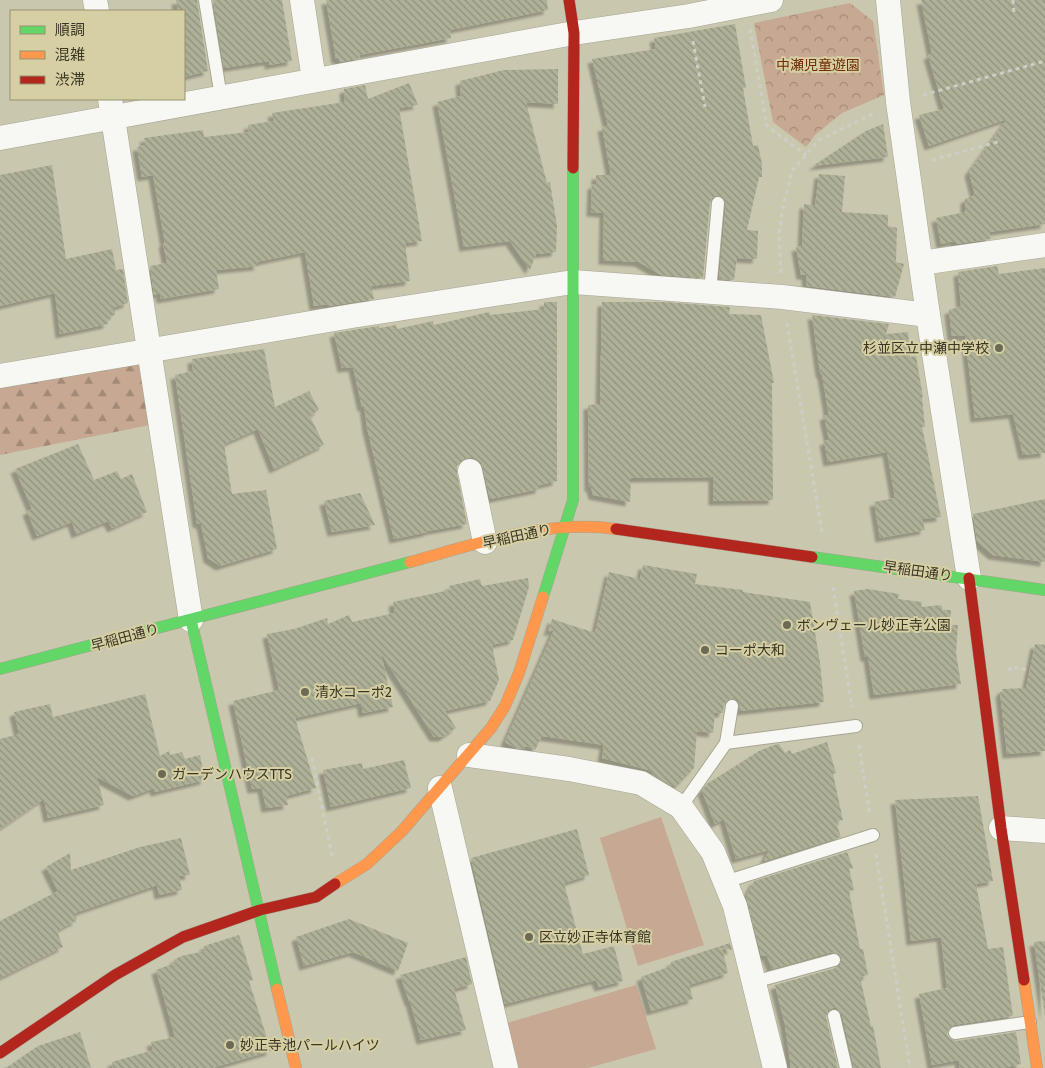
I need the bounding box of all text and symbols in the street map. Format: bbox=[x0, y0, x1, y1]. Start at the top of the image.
legend bbox=[10, 10, 185, 100]
text: 順調 bbox=[55, 21, 85, 39]
text: 混雑 bbox=[55, 46, 85, 64]
park label: 中瀬児童遊園 bbox=[776, 57, 860, 74]
text: 渋滞 bbox=[55, 71, 85, 89]
place label: 杉並区立中瀬中学校 bbox=[863, 340, 989, 357]
marker: 杉並区立中瀬中学校 bbox=[993, 342, 1005, 354]
street label: 早稲田通り bbox=[481, 521, 553, 552]
street label: 早稲田通り bbox=[882, 558, 954, 585]
place label: ボンヴェール妙正寺公園 bbox=[797, 617, 951, 634]
marker: ボンヴェール妙正寺公園 bbox=[781, 619, 793, 631]
street label: 早稲田通り bbox=[89, 620, 161, 655]
place label: コーポ大和 bbox=[715, 642, 785, 659]
marker: コーポ大和 bbox=[699, 644, 711, 656]
place label: 清水コーポ2 bbox=[315, 684, 392, 701]
marker: 清水コーポ2 bbox=[299, 686, 311, 698]
place label: ガーデンハウスTTS bbox=[172, 766, 292, 783]
marker: ガーデンハウスTTS bbox=[156, 768, 168, 780]
place label: 区立妙正寺体育館 bbox=[539, 929, 651, 946]
marker: 区立妙正寺体育館 bbox=[523, 931, 535, 943]
place label: 妙正寺池パールハイツ bbox=[240, 1037, 380, 1054]
marker: 妙正寺池パールハイツ bbox=[224, 1039, 236, 1051]

